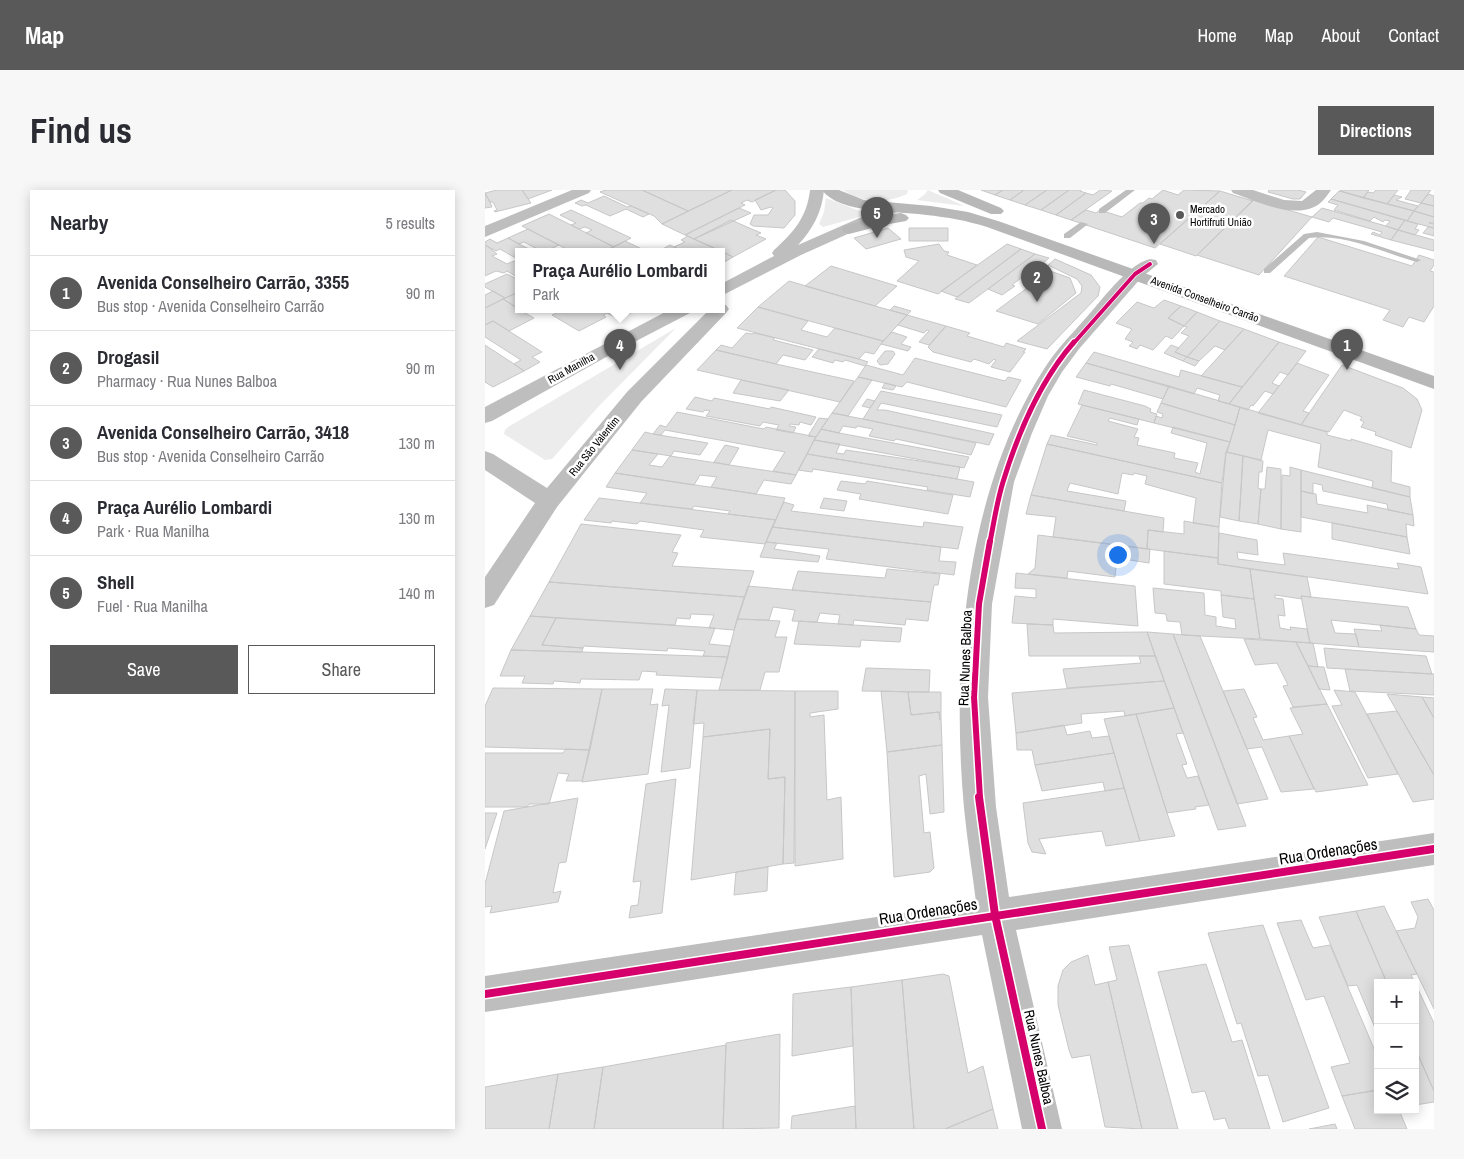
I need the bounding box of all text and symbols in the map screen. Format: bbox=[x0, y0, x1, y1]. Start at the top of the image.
text: Map bbox=[25, 19, 64, 51]
text: Home bbox=[1197, 23, 1237, 48]
text: Map bbox=[1265, 23, 1294, 48]
text: About bbox=[1322, 23, 1360, 48]
text: Contact bbox=[1388, 23, 1439, 48]
button: Directions bbox=[1318, 106, 1434, 155]
text: Find us bbox=[30, 107, 132, 154]
pin: 5 bbox=[861, 197, 893, 238]
place label: Mercado Hortifruti União bbox=[1190, 202, 1252, 229]
pin: 3 bbox=[1138, 203, 1170, 244]
text: Nearby bbox=[50, 208, 108, 237]
marker: Mercado Hortifruti União bbox=[1174, 209, 1186, 221]
text: 5 results bbox=[385, 212, 435, 234]
popup bbox=[515, 248, 725, 313]
text: Praça Aurélio Lombardi bbox=[532, 257, 708, 283]
pin: 2 bbox=[1021, 261, 1053, 302]
text: Avenida Conselheiro Carrão, 3355 bbox=[97, 269, 349, 295]
street label: Avenida Conselheiro Carrão bbox=[1148, 273, 1261, 325]
text: 1 bbox=[62, 282, 70, 304]
text: 90 m bbox=[406, 282, 435, 304]
text: Park bbox=[532, 283, 559, 305]
text: Bus stop · Avenida Conselheiro Carrão bbox=[97, 295, 324, 317]
pin: 4 bbox=[604, 329, 636, 370]
pin: 1 bbox=[1331, 329, 1363, 370]
text: Drogasil bbox=[97, 344, 159, 370]
street label: Rua Manilha bbox=[545, 349, 597, 387]
text: 2 bbox=[62, 357, 70, 379]
text: 90 m bbox=[406, 357, 435, 379]
text: Pharmacy · Rua Nunes Balboa bbox=[97, 370, 277, 392]
street label: Rua São Valentim bbox=[566, 413, 622, 479]
text: Avenida Conselheiro Carrão, 3418 bbox=[97, 419, 349, 445]
text: 3 bbox=[62, 432, 70, 454]
text: 130 m bbox=[399, 432, 435, 454]
text: Bus stop · Avenida Conselheiro Carrão bbox=[97, 445, 324, 467]
text: Praça Aurélio Lombardi bbox=[97, 494, 272, 520]
text: 4 bbox=[62, 507, 70, 529]
text: 130 m bbox=[399, 507, 435, 529]
text: Park · Rua Manilha bbox=[97, 520, 209, 542]
your location bbox=[1105, 542, 1131, 568]
text: Shell bbox=[97, 569, 134, 595]
text: 5 bbox=[62, 582, 70, 604]
text: 140 m bbox=[399, 582, 435, 604]
text: Fuel · Rua Manilha bbox=[97, 595, 208, 617]
street label: Rua Nunes Balboa bbox=[954, 609, 976, 706]
button: Save bbox=[50, 645, 238, 694]
button: Share bbox=[248, 645, 435, 694]
street label: Rua Ordenações bbox=[1277, 832, 1379, 870]
street label: Rua Ordenações bbox=[877, 892, 979, 930]
map controls bbox=[1374, 979, 1419, 1114]
button: + bbox=[1374, 979, 1419, 1024]
street label: Rua Nunes Balboa bbox=[1020, 1008, 1058, 1107]
button: − bbox=[1374, 1024, 1419, 1069]
button: layers bbox=[1374, 1069, 1419, 1114]

